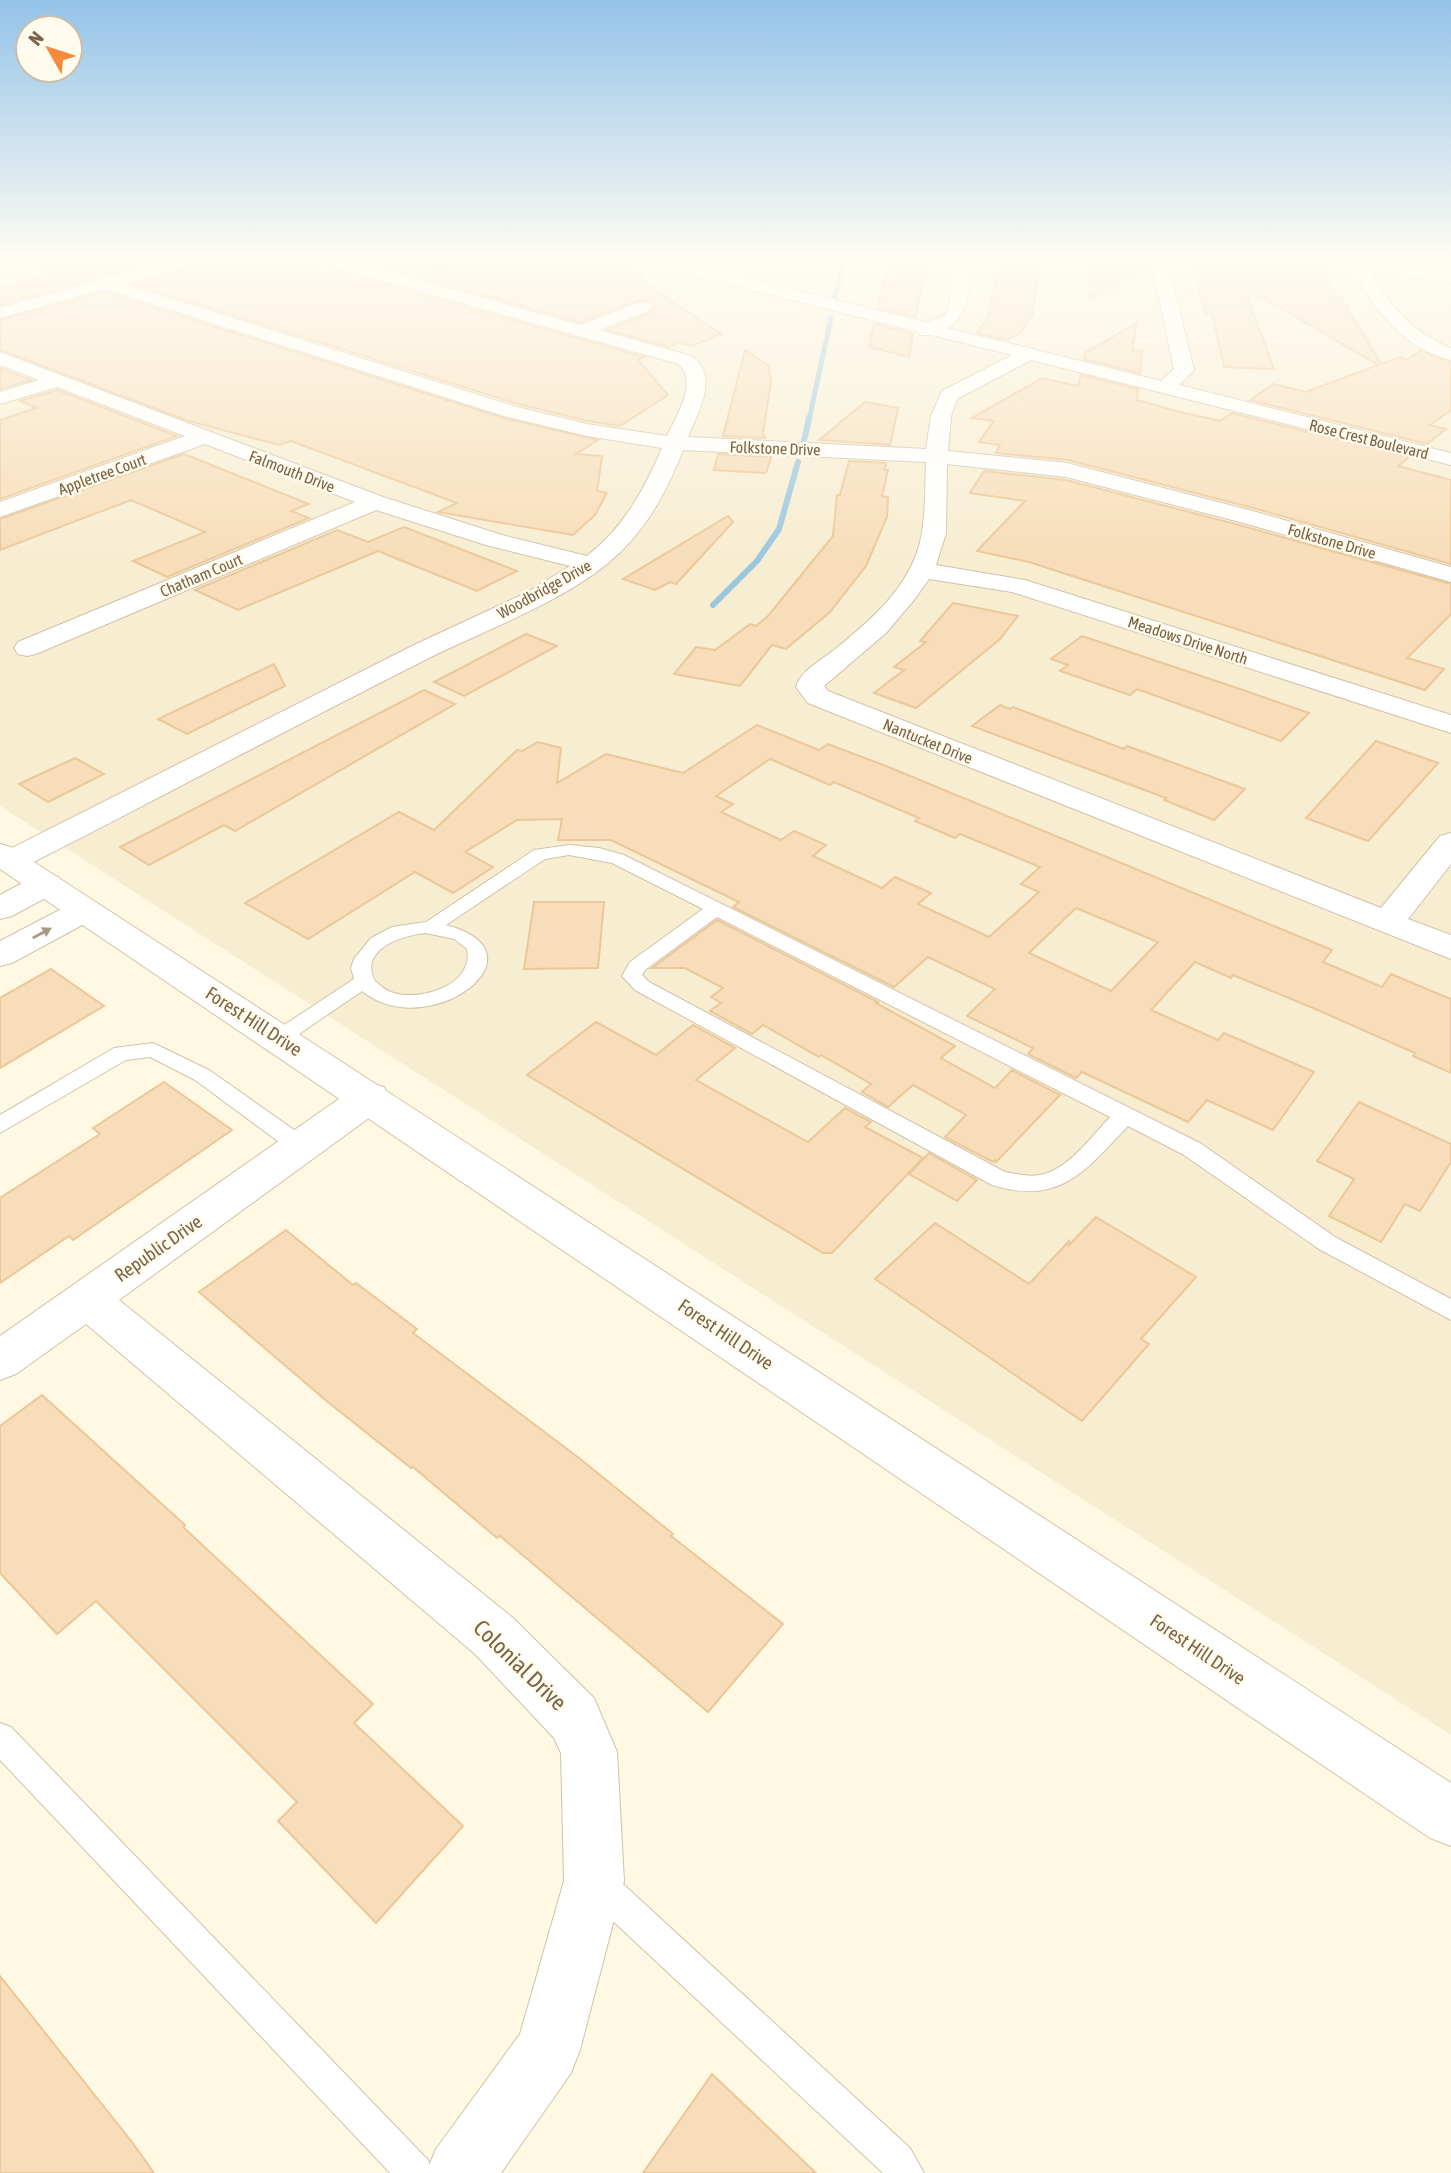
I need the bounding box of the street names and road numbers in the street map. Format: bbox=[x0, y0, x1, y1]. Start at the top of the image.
street label: Rose Crest Boulevard bbox=[1307, 415, 1431, 463]
street label: Folkstone Drive bbox=[729, 437, 821, 459]
street label: Falmouth Drive bbox=[247, 446, 337, 496]
street label: Appletree Court bbox=[56, 450, 149, 499]
street label: Folkstone Drive bbox=[1286, 520, 1378, 562]
street label: Chatham Court bbox=[157, 549, 245, 600]
street label: Woodbridge Drive bbox=[494, 556, 594, 623]
street label: Meadows Drive North bbox=[1126, 612, 1250, 668]
street label: Nantucket Drive bbox=[881, 715, 975, 767]
street label: Forest Hill Drive bbox=[202, 982, 306, 1060]
street label: Republic Drive bbox=[110, 1210, 206, 1286]
street label: Forest Hill Drive bbox=[674, 1294, 778, 1374]
street label: Forest Hill Drive bbox=[1146, 1609, 1250, 1689]
street label: Colonial Drive bbox=[468, 1614, 572, 1716]

